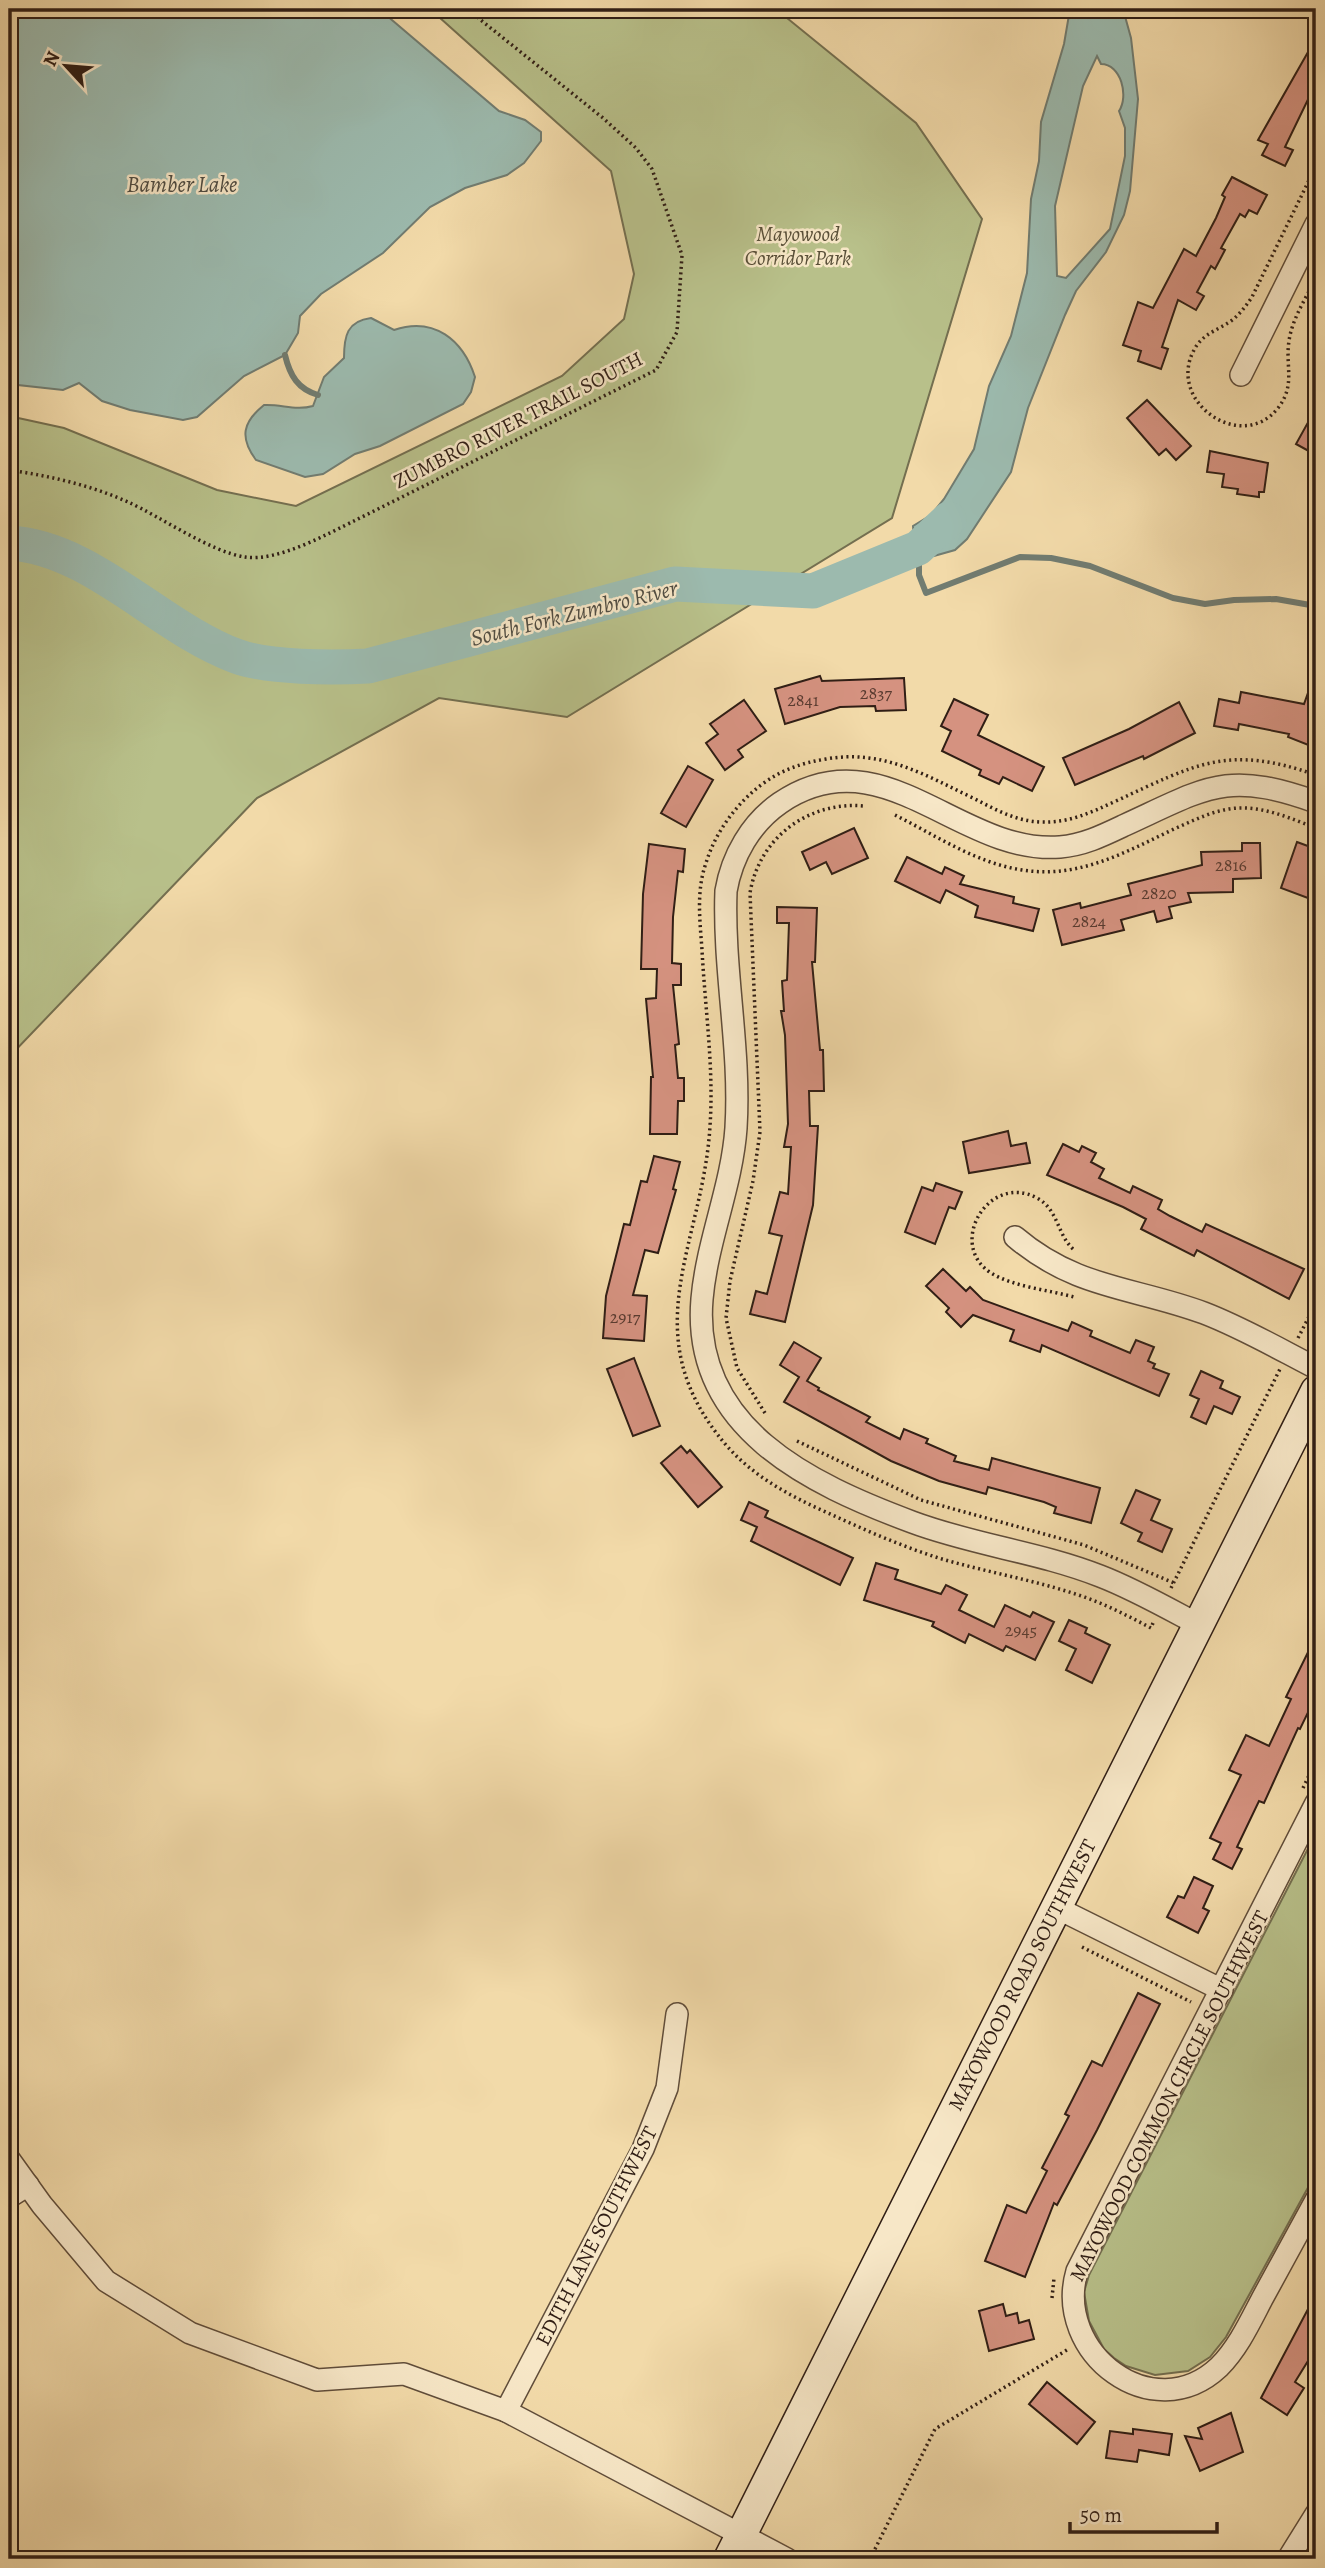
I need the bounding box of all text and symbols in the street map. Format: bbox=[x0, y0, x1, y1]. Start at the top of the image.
north arrow bbox=[32, 32, 102, 102]
text: N bbox=[37, 47, 66, 71]
water label: Bamber Lake bbox=[127, 169, 237, 200]
park label: Mayowood Corridor Park bbox=[745, 220, 851, 272]
street label: ZUMBRO RIVER TRAIL SOUTH bbox=[388, 345, 648, 495]
water label: South Fork Zumbro River bbox=[467, 572, 682, 654]
house number: 2837 bbox=[860, 681, 893, 705]
house number: 2841 bbox=[787, 688, 819, 712]
house number: 2816 bbox=[1215, 853, 1247, 877]
house number: 2820 bbox=[1141, 881, 1177, 905]
house number: 2824 bbox=[1072, 909, 1106, 933]
house number: 2917 bbox=[610, 1305, 641, 1329]
house number: 2945 bbox=[1005, 1618, 1037, 1642]
street label: MAYOWOOD ROAD SOUTHWEST bbox=[941, 1834, 1103, 2115]
street label: MAYOWOOD COMMON CIRCLE SOUTHWEST bbox=[1063, 1905, 1275, 2286]
street label: EDITH LANE SOUTHWEST bbox=[528, 2121, 664, 2351]
scale bar bbox=[1070, 2491, 1216, 2535]
text: 50 m bbox=[1080, 2501, 1122, 2529]

